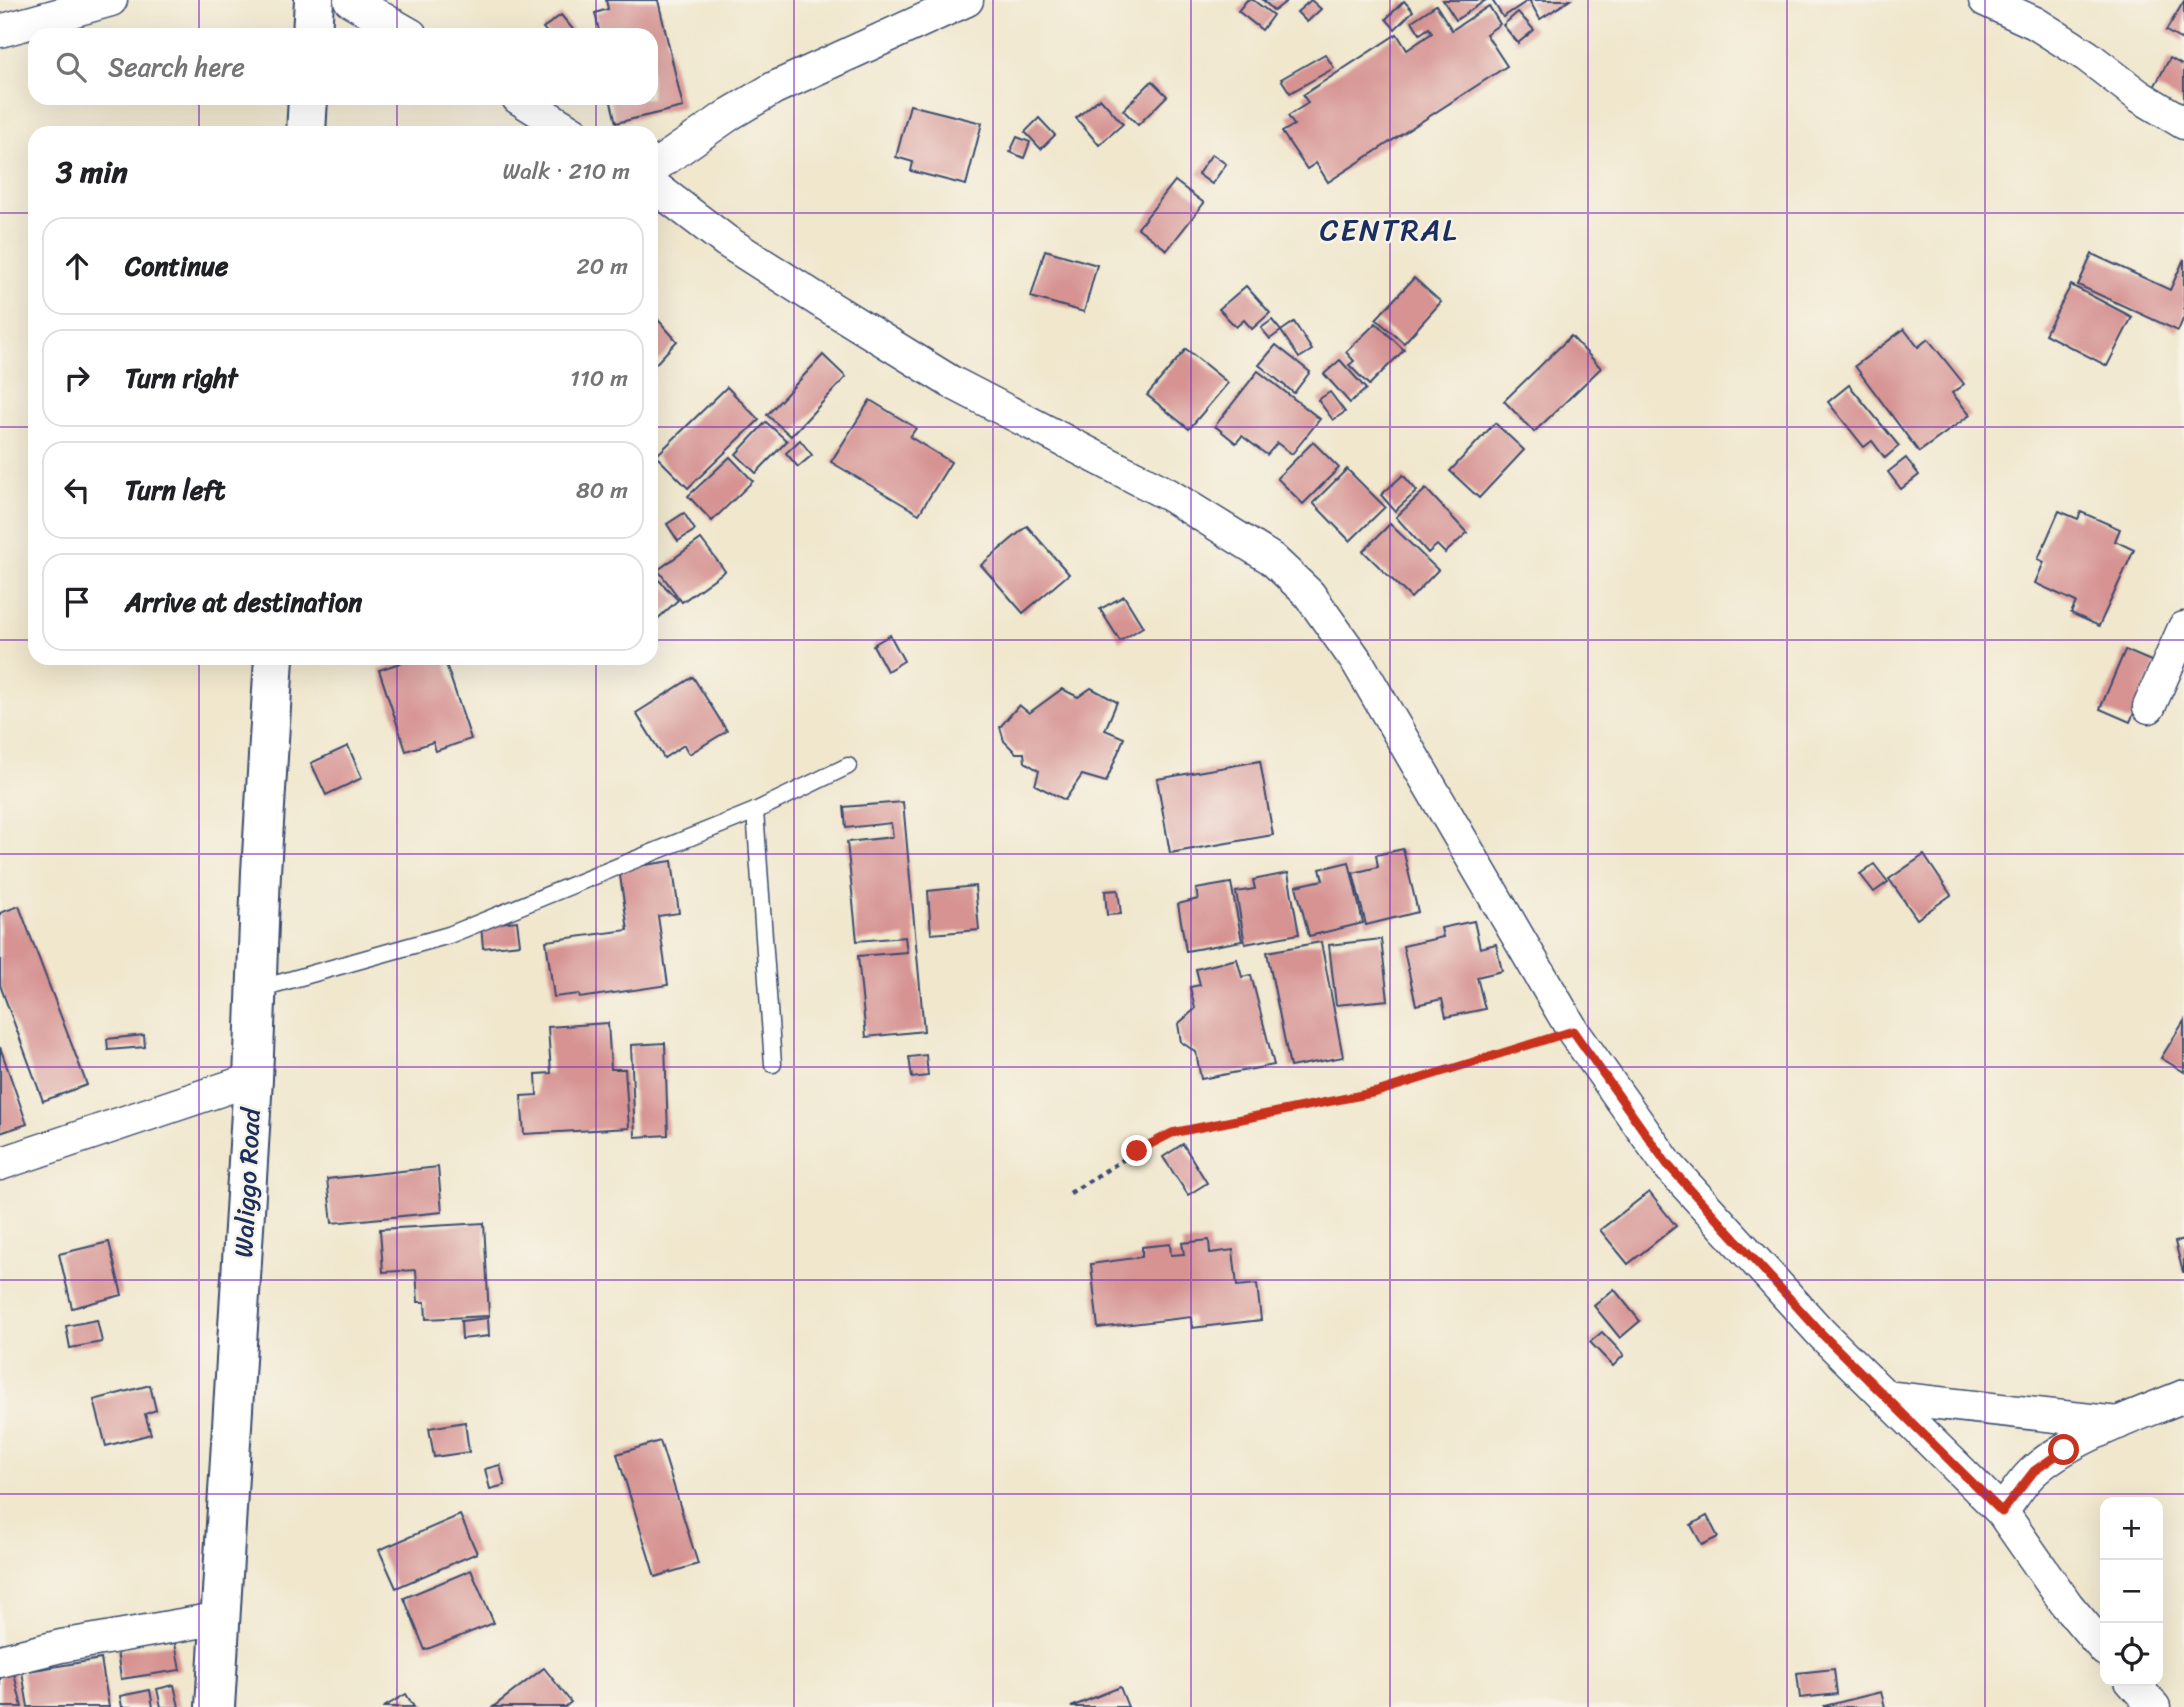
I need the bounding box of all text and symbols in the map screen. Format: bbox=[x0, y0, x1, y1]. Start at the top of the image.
search box bbox=[28, 28, 658, 105]
text: Search here bbox=[108, 44, 245, 90]
icon: search bbox=[52, 48, 90, 86]
text: 3 min bbox=[56, 145, 128, 199]
text: Walk · 210 m bbox=[503, 151, 630, 192]
district label: CENTRAL bbox=[1320, 203, 1458, 257]
text: Continue bbox=[125, 243, 228, 289]
text: 20 m bbox=[577, 246, 628, 287]
icon: ahead bbox=[58, 247, 96, 285]
text: Turn right bbox=[125, 355, 238, 401]
text: 110 m bbox=[570, 358, 628, 399]
icon: right bbox=[58, 359, 96, 397]
text: Turn left bbox=[125, 467, 225, 513]
text: 80 m bbox=[576, 470, 628, 511]
icon: left bbox=[58, 471, 96, 509]
text: Arrive at destination bbox=[125, 579, 362, 625]
icon: arrive bbox=[58, 583, 96, 621]
street label: Waliggo Road bbox=[220, 1105, 274, 1259]
route end bbox=[1121, 1135, 1152, 1166]
route start bbox=[2048, 1434, 2079, 1465]
map controls bbox=[2100, 1497, 2163, 1686]
button: + bbox=[2100, 1497, 2163, 1560]
button: − bbox=[2100, 1560, 2163, 1623]
button: locate bbox=[2100, 1623, 2163, 1686]

